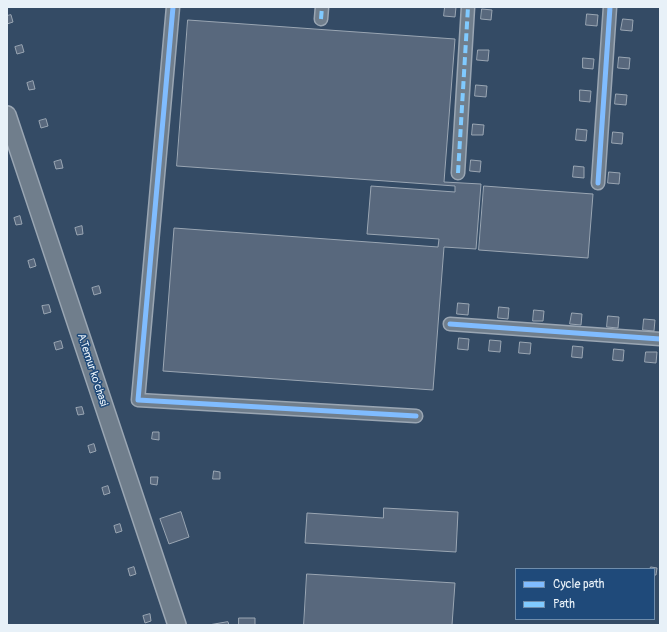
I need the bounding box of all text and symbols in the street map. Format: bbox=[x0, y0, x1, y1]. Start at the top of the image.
street label: A.Temur ko'chasi bbox=[74, 332, 110, 408]
legend bbox=[515, 568, 655, 620]
text: Cycle path bbox=[553, 577, 604, 592]
text: Path bbox=[553, 597, 575, 612]

